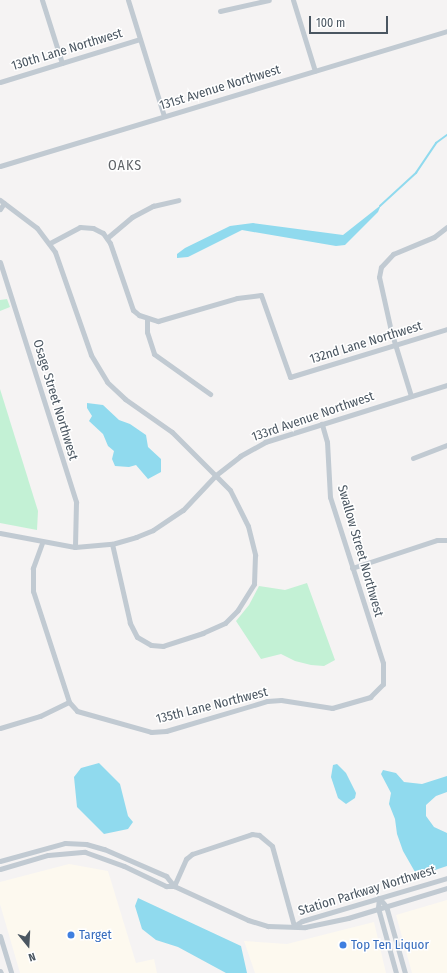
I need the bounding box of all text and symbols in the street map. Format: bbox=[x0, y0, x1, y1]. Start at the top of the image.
scale bar bbox=[311, 8, 390, 34]
text: 100 m bbox=[316, 16, 345, 30]
street label: 130th Lane Northwest bbox=[10, 26, 124, 74]
street label: 131st Avenue Northwest bbox=[158, 62, 282, 114]
district label: OAKS bbox=[108, 158, 142, 174]
street label: 132nd Lane Northwest bbox=[308, 318, 424, 368]
street label: Osage Street Northwest bbox=[29, 338, 81, 462]
street label: 133rd Avenue Northwest bbox=[250, 389, 376, 445]
street label: Swallow Street Northwest bbox=[334, 483, 386, 619]
street label: 135th Lane Northwest bbox=[155, 685, 269, 727]
street label: Station Parkway Northwest bbox=[296, 863, 438, 919]
north arrow bbox=[8, 925, 48, 965]
place label: Target bbox=[79, 927, 112, 943]
marker: Target bbox=[66, 930, 76, 940]
place label: Top Ten Liquor bbox=[351, 937, 429, 953]
marker: Top Ten Liquor bbox=[338, 940, 348, 950]
text: N bbox=[27, 950, 37, 964]

